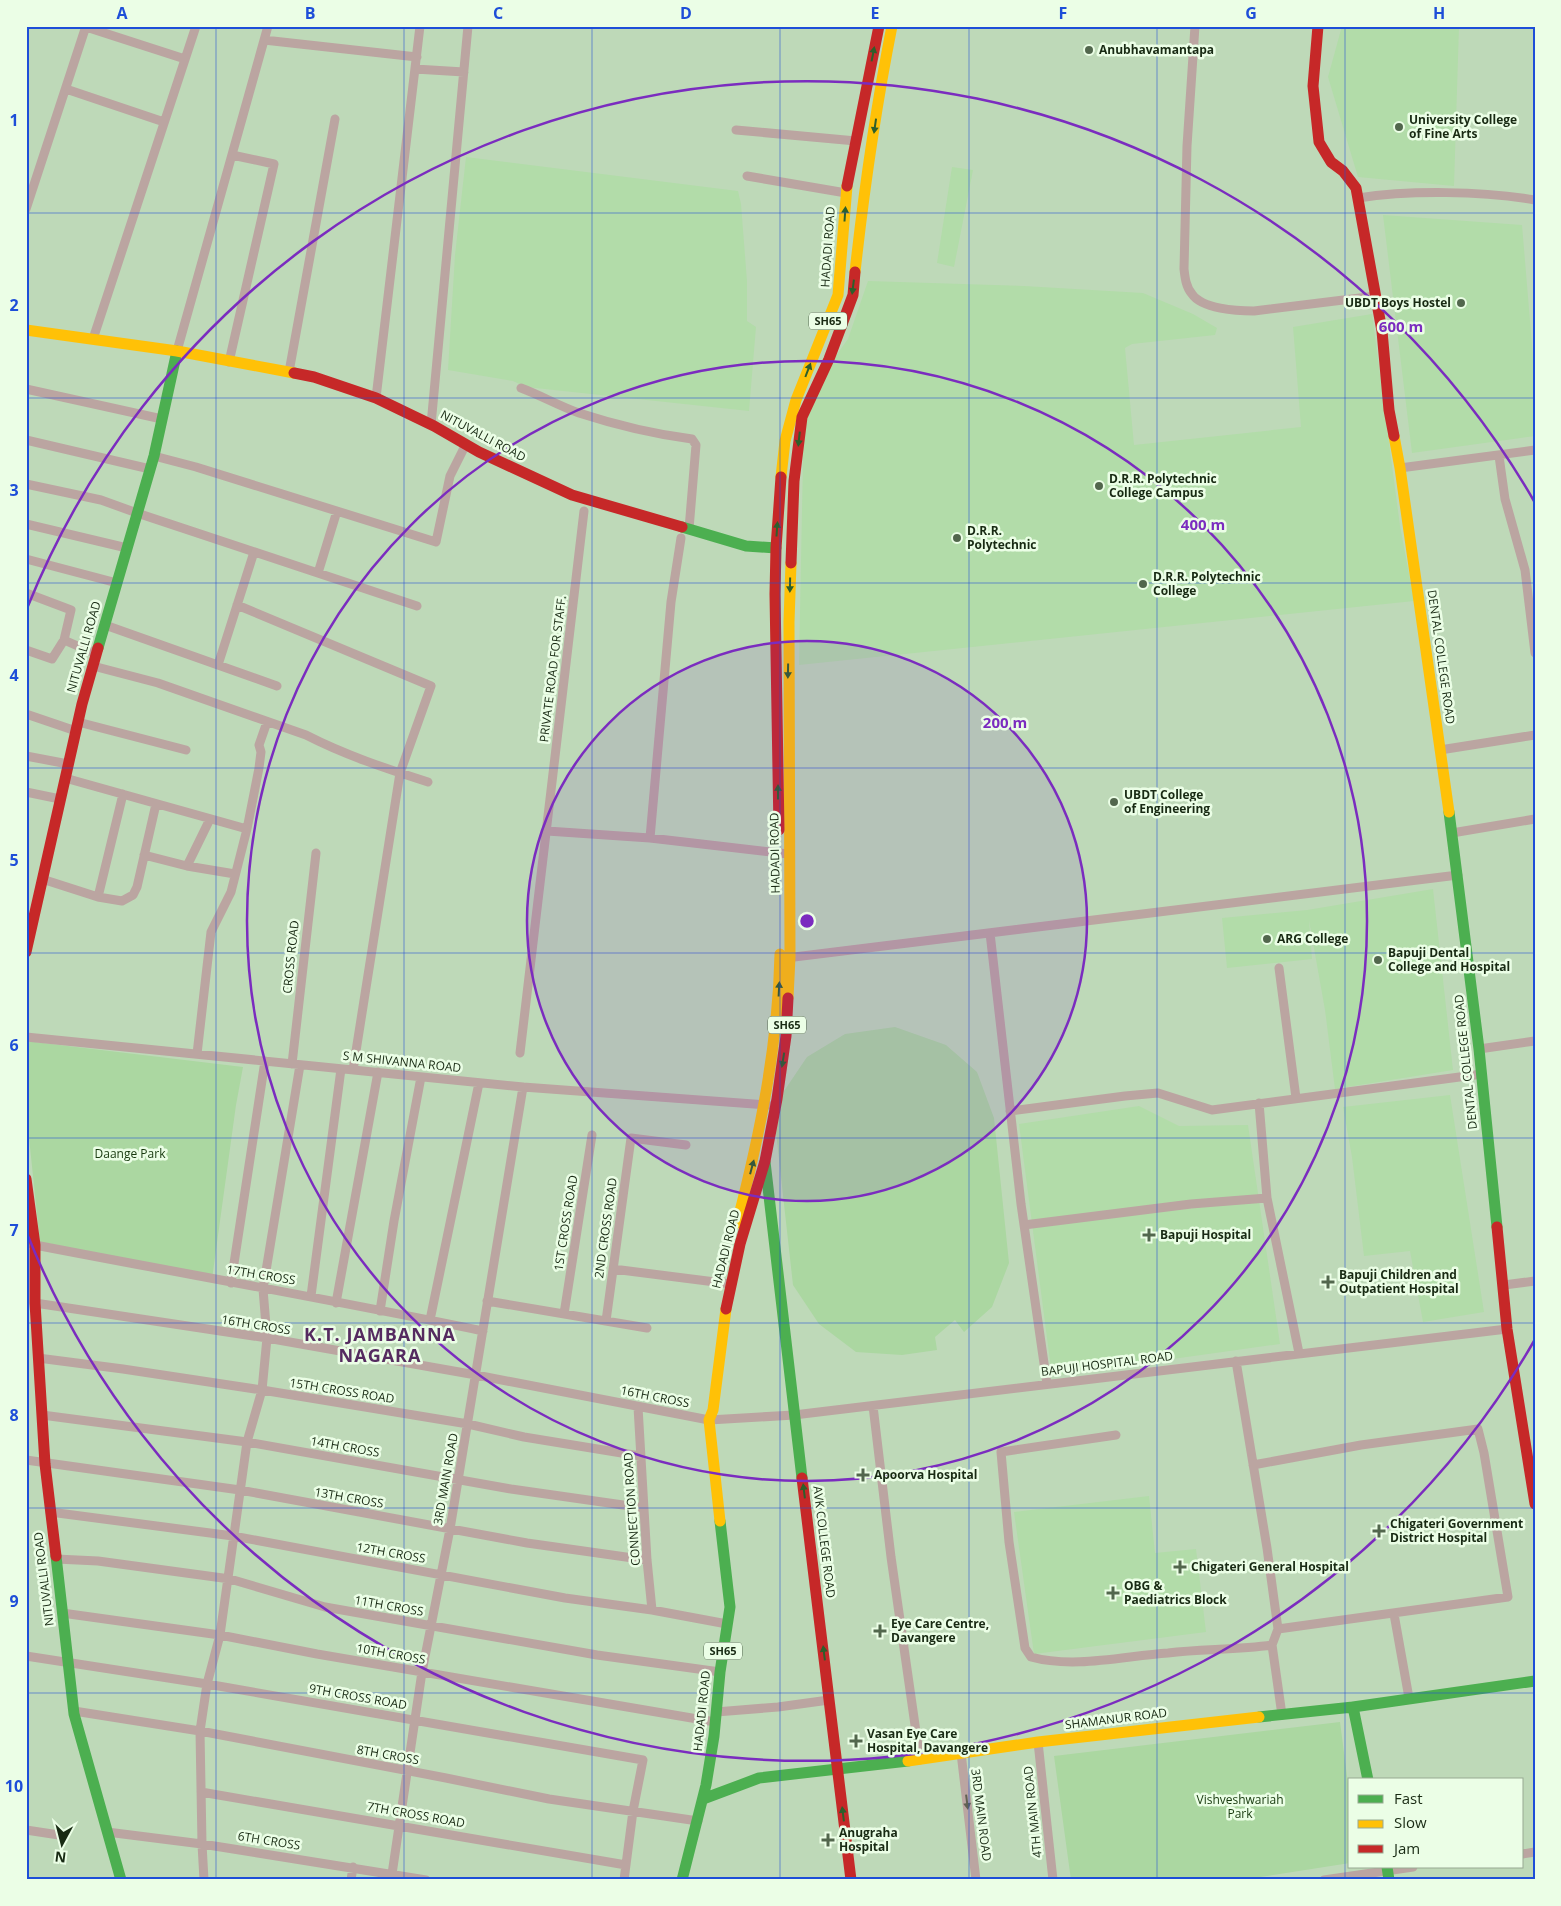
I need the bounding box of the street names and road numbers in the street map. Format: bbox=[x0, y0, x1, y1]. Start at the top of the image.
street label: HADADI ROAD bbox=[816, 206, 839, 288]
road number: SH65 bbox=[809, 312, 847, 330]
street label: NITUVALLI ROAD bbox=[438, 406, 529, 465]
street label: DENTAL COLLEGE ROAD bbox=[1424, 589, 1459, 725]
street label: PRIVATE ROAD FOR STAFF. bbox=[535, 595, 570, 743]
street label: NITUVALLI ROAD bbox=[62, 599, 105, 695]
street label: HADADI ROAD bbox=[765, 812, 784, 894]
street label: CROSS ROAD bbox=[278, 919, 303, 994]
street label: DENTAL COLLEGE ROAD bbox=[1450, 994, 1481, 1130]
road number: SH65 bbox=[768, 1016, 806, 1034]
street label: S M SHIVANNA ROAD bbox=[342, 1047, 462, 1076]
street label: 1ST CROSS ROAD bbox=[550, 1174, 581, 1272]
street label: 2ND CROSS ROAD bbox=[590, 1177, 621, 1279]
street label: HADADI ROAD bbox=[707, 1208, 744, 1290]
street label: 17TH CROSS bbox=[225, 1261, 297, 1288]
street label: 16TH CROSS bbox=[220, 1311, 292, 1338]
street label: BAPUJI HOSPITAL ROAD bbox=[1040, 1347, 1174, 1380]
street label: 15TH CROSS ROAD bbox=[288, 1374, 396, 1407]
street label: 16TH CROSS bbox=[619, 1382, 691, 1412]
street label: 14TH CROSS bbox=[309, 1432, 381, 1461]
street label: 3RD MAIN ROAD bbox=[429, 1432, 462, 1526]
street label: CONNECTION ROAD bbox=[619, 1452, 644, 1566]
street label: 13TH CROSS bbox=[313, 1483, 385, 1512]
street label: AVK COLLEGE ROAD bbox=[809, 1485, 840, 1599]
street label: NITUVALLI ROAD bbox=[29, 1531, 58, 1627]
street label: 12TH CROSS bbox=[355, 1538, 427, 1567]
street label: 11TH CROSS bbox=[353, 1591, 425, 1620]
street label: 10TH CROSS bbox=[355, 1639, 427, 1668]
road number: SH65 bbox=[704, 1642, 742, 1660]
street label: HADADI ROAD bbox=[689, 1670, 714, 1752]
street label: 9TH CROSS ROAD bbox=[308, 1680, 408, 1713]
street label: SHAMANUR ROAD bbox=[1064, 1704, 1168, 1733]
street label: 8TH CROSS bbox=[356, 1741, 421, 1768]
street label: 4TH MAIN ROAD bbox=[1019, 1765, 1046, 1859]
street label: 3RD MAIN ROAD bbox=[967, 1768, 996, 1862]
street label: 7TH CROSS ROAD bbox=[366, 1798, 466, 1831]
street label: 6TH CROSS bbox=[237, 1827, 301, 1854]

